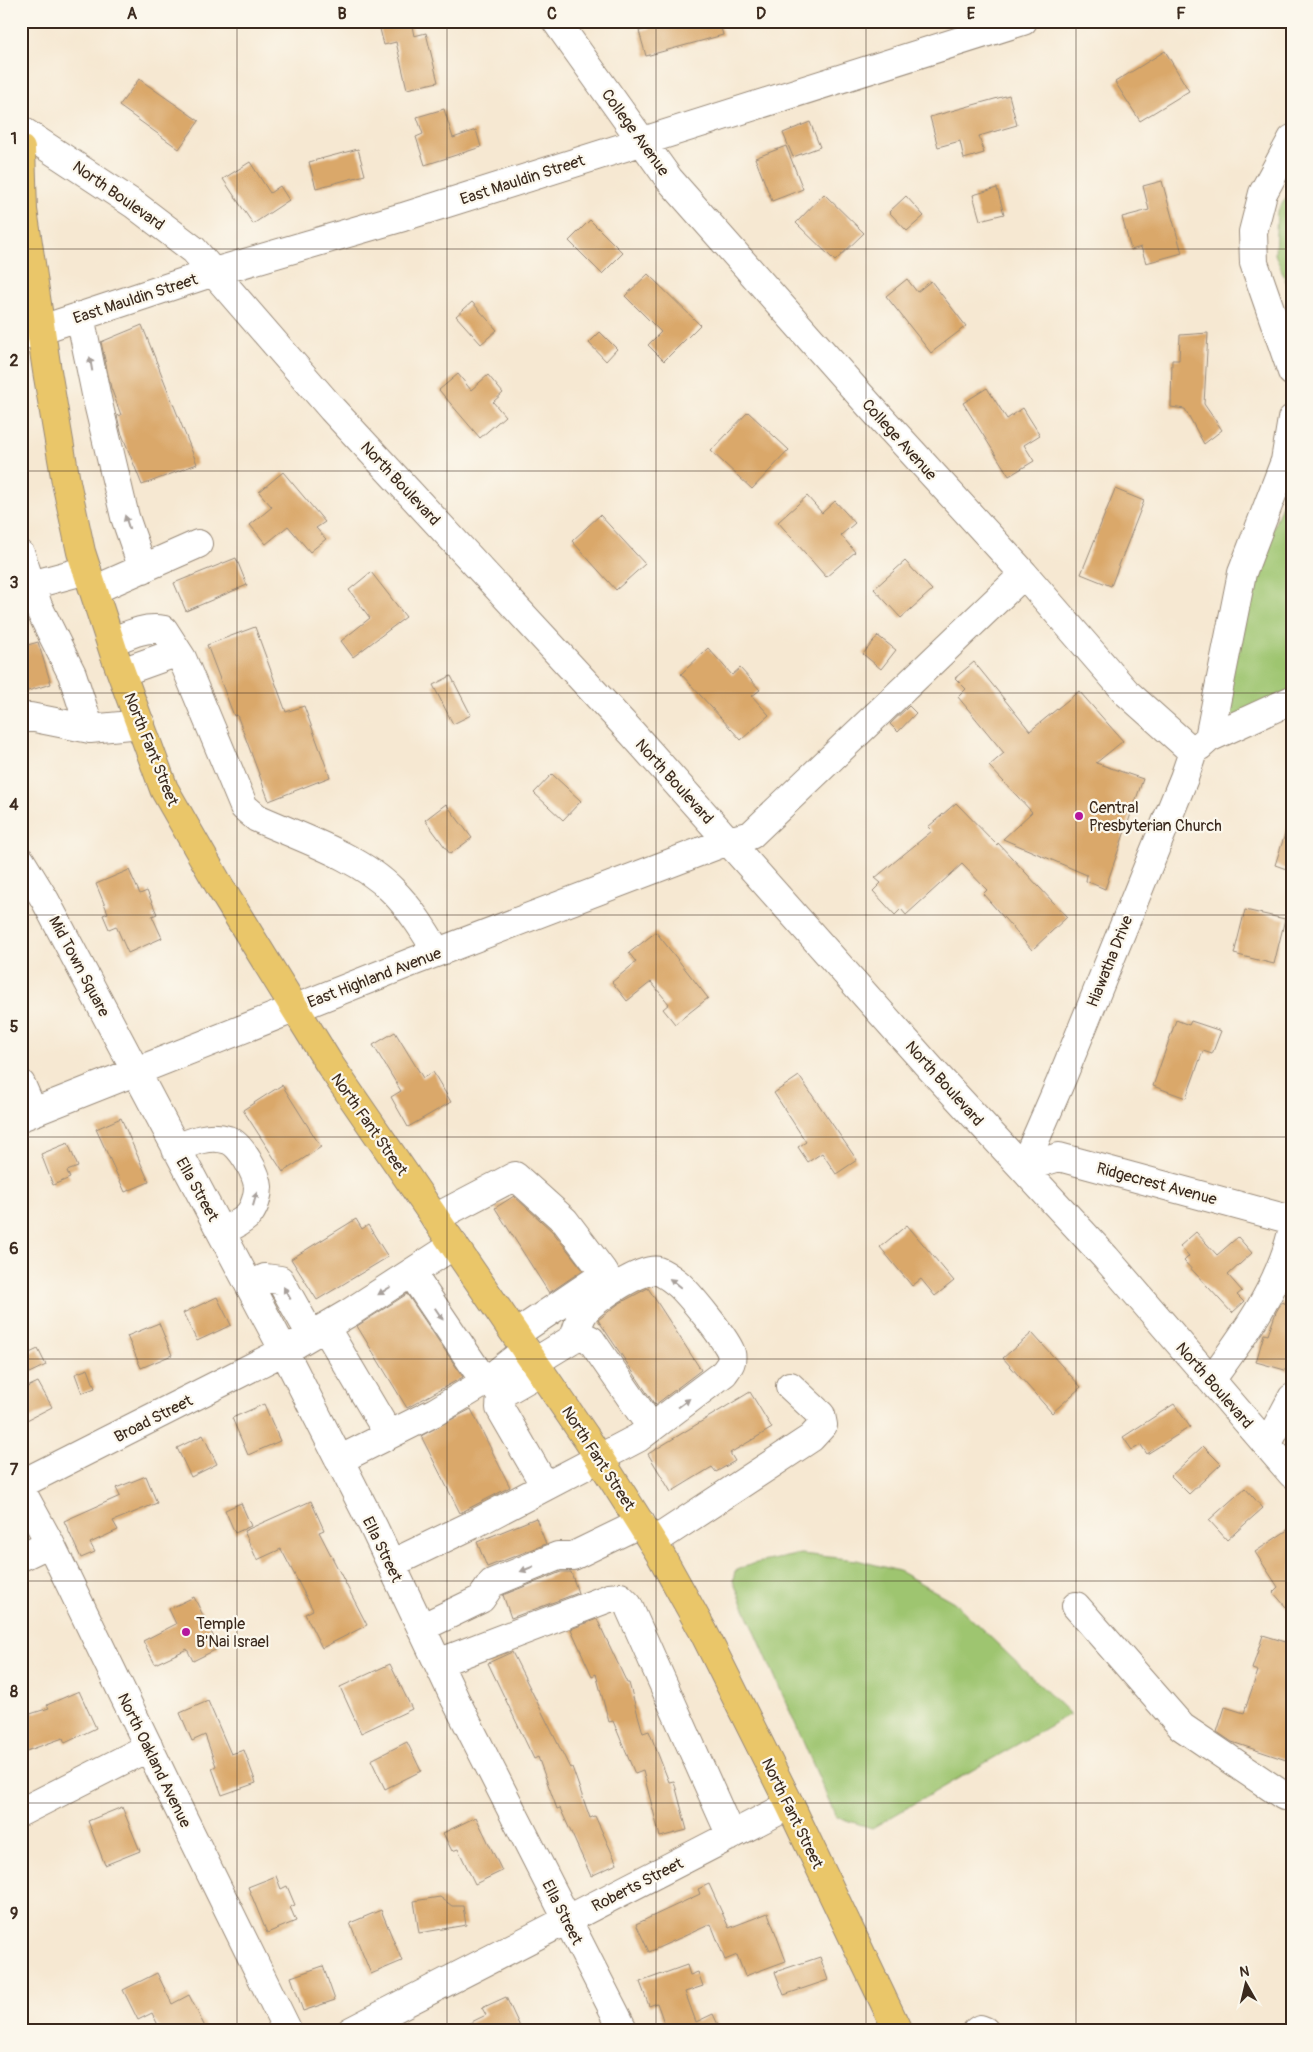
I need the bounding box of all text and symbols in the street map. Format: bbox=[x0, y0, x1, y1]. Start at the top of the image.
text: A bbox=[127, 4, 138, 24]
text: B bbox=[337, 4, 347, 24]
text: C bbox=[547, 4, 557, 24]
text: D bbox=[756, 4, 766, 24]
text: E bbox=[967, 4, 976, 24]
text: F bbox=[1176, 4, 1186, 24]
street label: College Avenue bbox=[597, 85, 673, 180]
text: 1 bbox=[11, 129, 17, 149]
street label: East Mauldin Street bbox=[458, 150, 588, 210]
street label: North Boulevard bbox=[69, 157, 168, 235]
street label: East Mauldin Street bbox=[71, 269, 201, 329]
text: 2 bbox=[10, 351, 19, 371]
one-way arrow bbox=[86, 356, 94, 372]
street label: College Avenue bbox=[858, 395, 941, 485]
street label: North Boulevard bbox=[356, 437, 444, 530]
one-way arrow bbox=[123, 515, 131, 530]
text: 3 bbox=[10, 573, 19, 593]
street label: North Fant Street bbox=[119, 690, 183, 809]
street label: North Boulevard bbox=[631, 735, 718, 828]
text: 4 bbox=[9, 795, 19, 815]
place label: Central Presbyterian Church bbox=[1089, 798, 1222, 836]
marker: Central Presbyterian Church bbox=[1073, 810, 1085, 822]
street label: Hiawatha Drive bbox=[1082, 912, 1137, 1010]
street label: Mid Town Square bbox=[44, 913, 114, 1020]
street label: East Highland Avenue bbox=[305, 943, 444, 1013]
text: 5 bbox=[10, 1017, 19, 1037]
street label: North Boulevard bbox=[901, 1037, 988, 1130]
street label: North Fant Street bbox=[326, 1070, 412, 1180]
street label: Ella Street bbox=[171, 1154, 223, 1226]
street label: Ridgecrest Avenue bbox=[1095, 1158, 1219, 1210]
one-way arrow bbox=[251, 1192, 259, 1207]
text: 6 bbox=[9, 1239, 19, 1259]
one-way arrow bbox=[669, 1278, 682, 1289]
one-way arrow bbox=[283, 1287, 292, 1300]
one-way arrow bbox=[377, 1287, 390, 1296]
one-way arrow bbox=[434, 1307, 444, 1321]
street label: North Boulevard bbox=[1171, 1338, 1257, 1433]
street label: Broad Street bbox=[111, 1390, 196, 1447]
one-way arrow bbox=[677, 1398, 691, 1408]
street label: North Fant Street bbox=[557, 1403, 640, 1515]
text: 7 bbox=[10, 1460, 19, 1480]
street label: Ella Street bbox=[358, 1513, 407, 1586]
one-way arrow bbox=[519, 1565, 534, 1573]
place label: Temple B'Nai Israel bbox=[196, 1614, 269, 1652]
marker: Temple B'Nai Israel bbox=[180, 1626, 192, 1638]
text: 8 bbox=[10, 1682, 18, 1702]
street label: North Oakland Avenue bbox=[113, 1690, 195, 1831]
street label: North Fant Street bbox=[757, 1755, 828, 1872]
street label: Roberts Street bbox=[588, 1853, 687, 1916]
street label: Ella Street bbox=[537, 1877, 587, 1949]
text: 9 bbox=[10, 1904, 18, 1924]
north arrow bbox=[1220, 1960, 1270, 2010]
text: N bbox=[1238, 1963, 1250, 1981]

